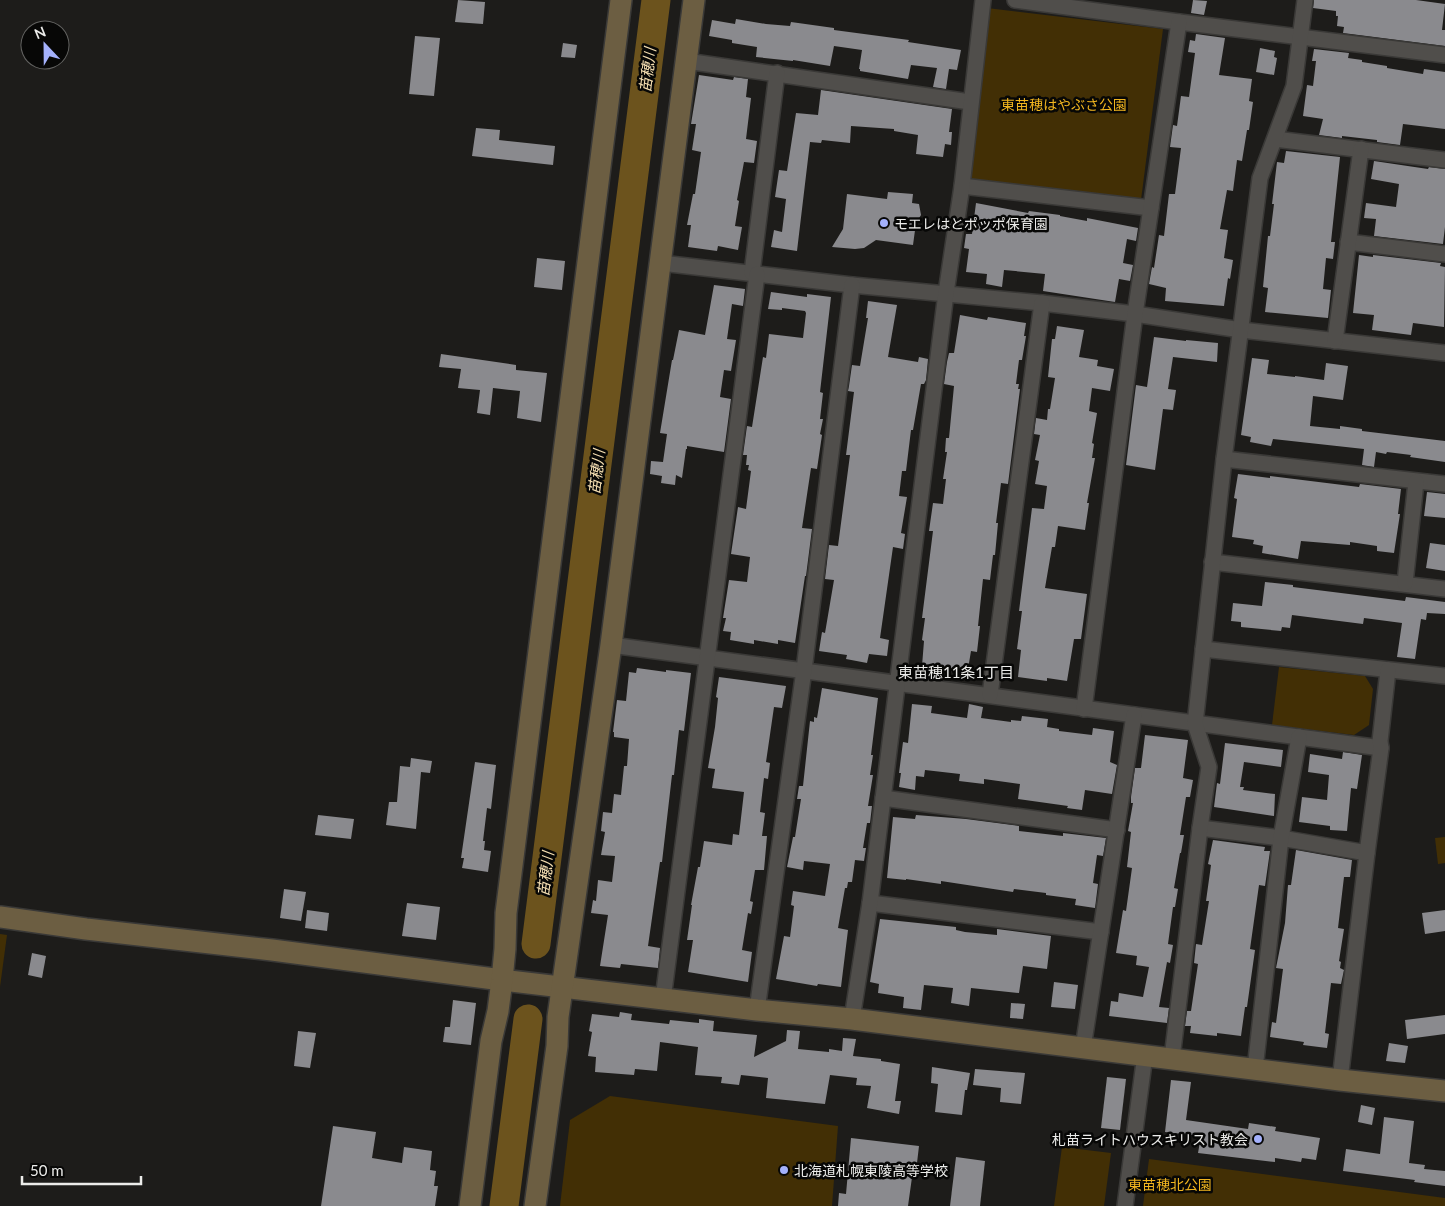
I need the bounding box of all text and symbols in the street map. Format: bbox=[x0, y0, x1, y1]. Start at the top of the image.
north arrow bbox=[20, 20, 70, 70]
text: N bbox=[32, 23, 48, 42]
water label: 苗穂川 bbox=[635, 45, 659, 93]
park label: 東苗穂はやぶさ公園 bbox=[1001, 96, 1127, 113]
place label: モエレはとポッポ保育園 bbox=[894, 215, 1048, 232]
marker: モエレはとポッポ保育園 bbox=[878, 217, 890, 229]
water label: 苗穂川 bbox=[584, 447, 608, 495]
district label: 東苗穂11条1丁目 bbox=[898, 663, 1014, 681]
water label: 苗穂川 bbox=[533, 849, 557, 897]
place label: 札苗ライトハウスキリスト教会 bbox=[1052, 1131, 1248, 1148]
marker: 札苗ライトハウスキリスト教会 bbox=[1252, 1133, 1264, 1145]
scale bar bbox=[22, 1154, 141, 1186]
text: 50 m bbox=[30, 1161, 64, 1179]
place label: 北海道札幌東陵高等学校 bbox=[794, 1162, 948, 1179]
marker: 北海道札幌東陵高等学校 bbox=[778, 1164, 790, 1176]
park label: 東苗穂北公園 bbox=[1128, 1176, 1212, 1193]

